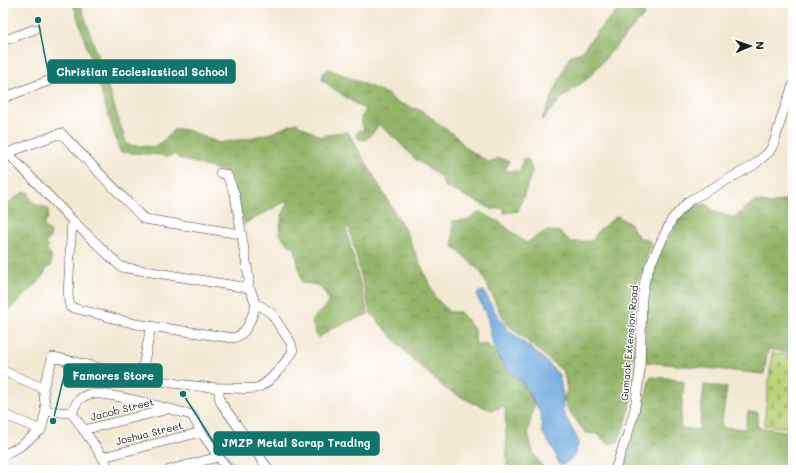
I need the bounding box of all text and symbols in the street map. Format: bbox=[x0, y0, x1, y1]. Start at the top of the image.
north arrow bbox=[730, 26, 770, 66]
text: N bbox=[753, 41, 768, 50]
callout: Christian Ecclesiastical School bbox=[48, 60, 235, 83]
text: Christian Ecclesiastical School bbox=[56, 64, 228, 79]
street label: Gumaok Extension Road bbox=[617, 285, 641, 401]
callout: Famores Store bbox=[64, 364, 162, 387]
text: Famores Store bbox=[72, 368, 154, 383]
street label: Jacob Street bbox=[89, 394, 155, 424]
street label: Joshua Street bbox=[114, 418, 184, 448]
callout: JMZP Metal Scrap Trading bbox=[214, 432, 379, 455]
text: JMZP Metal Scrap Trading bbox=[222, 435, 371, 450]

